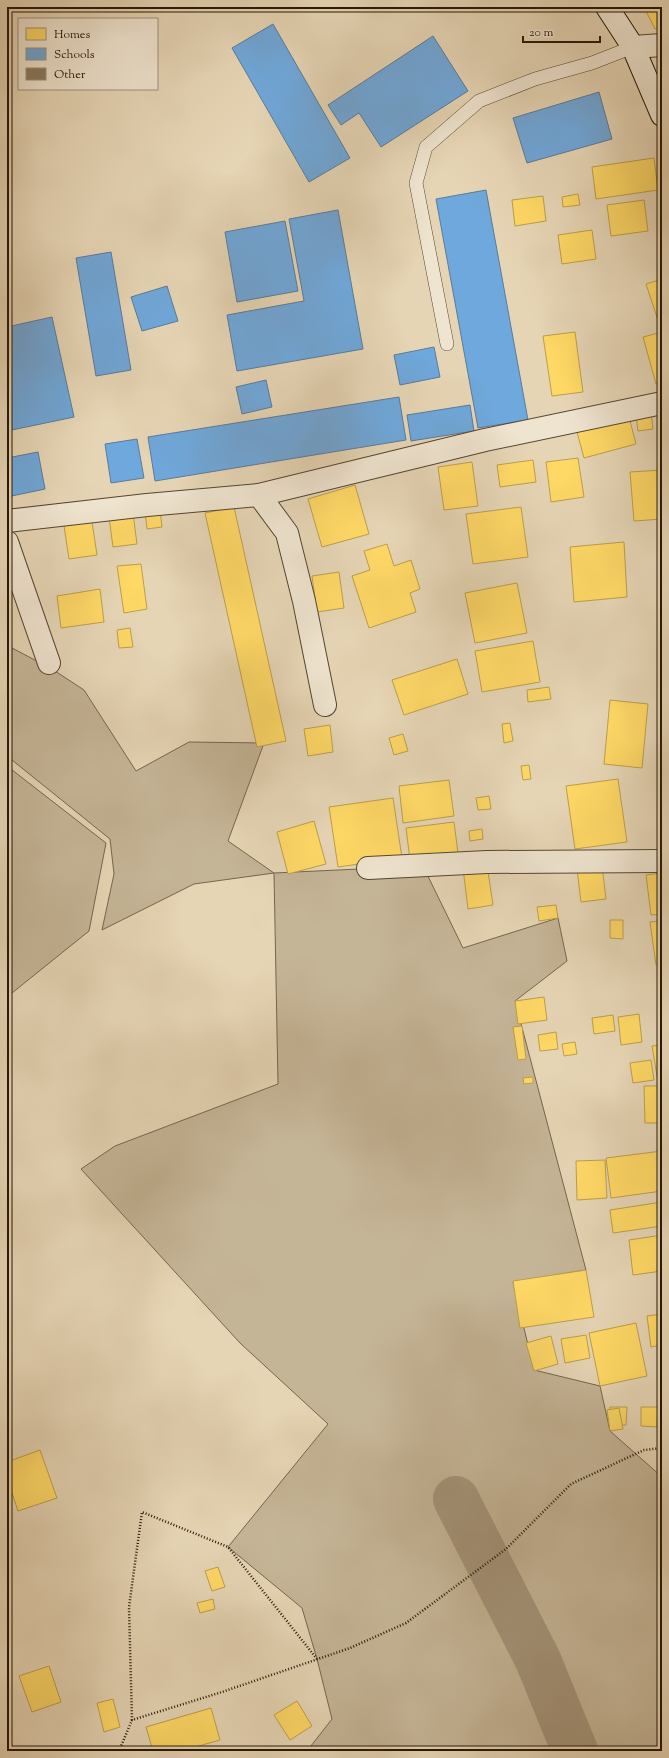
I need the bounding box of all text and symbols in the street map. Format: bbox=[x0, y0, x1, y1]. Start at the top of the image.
legend bbox=[18, 18, 158, 90]
scale bar bbox=[523, 18, 600, 44]
text: 20 m bbox=[529, 24, 554, 42]
text: Homes bbox=[54, 26, 90, 44]
text: Schools bbox=[54, 46, 95, 64]
text: Other bbox=[54, 66, 86, 84]

